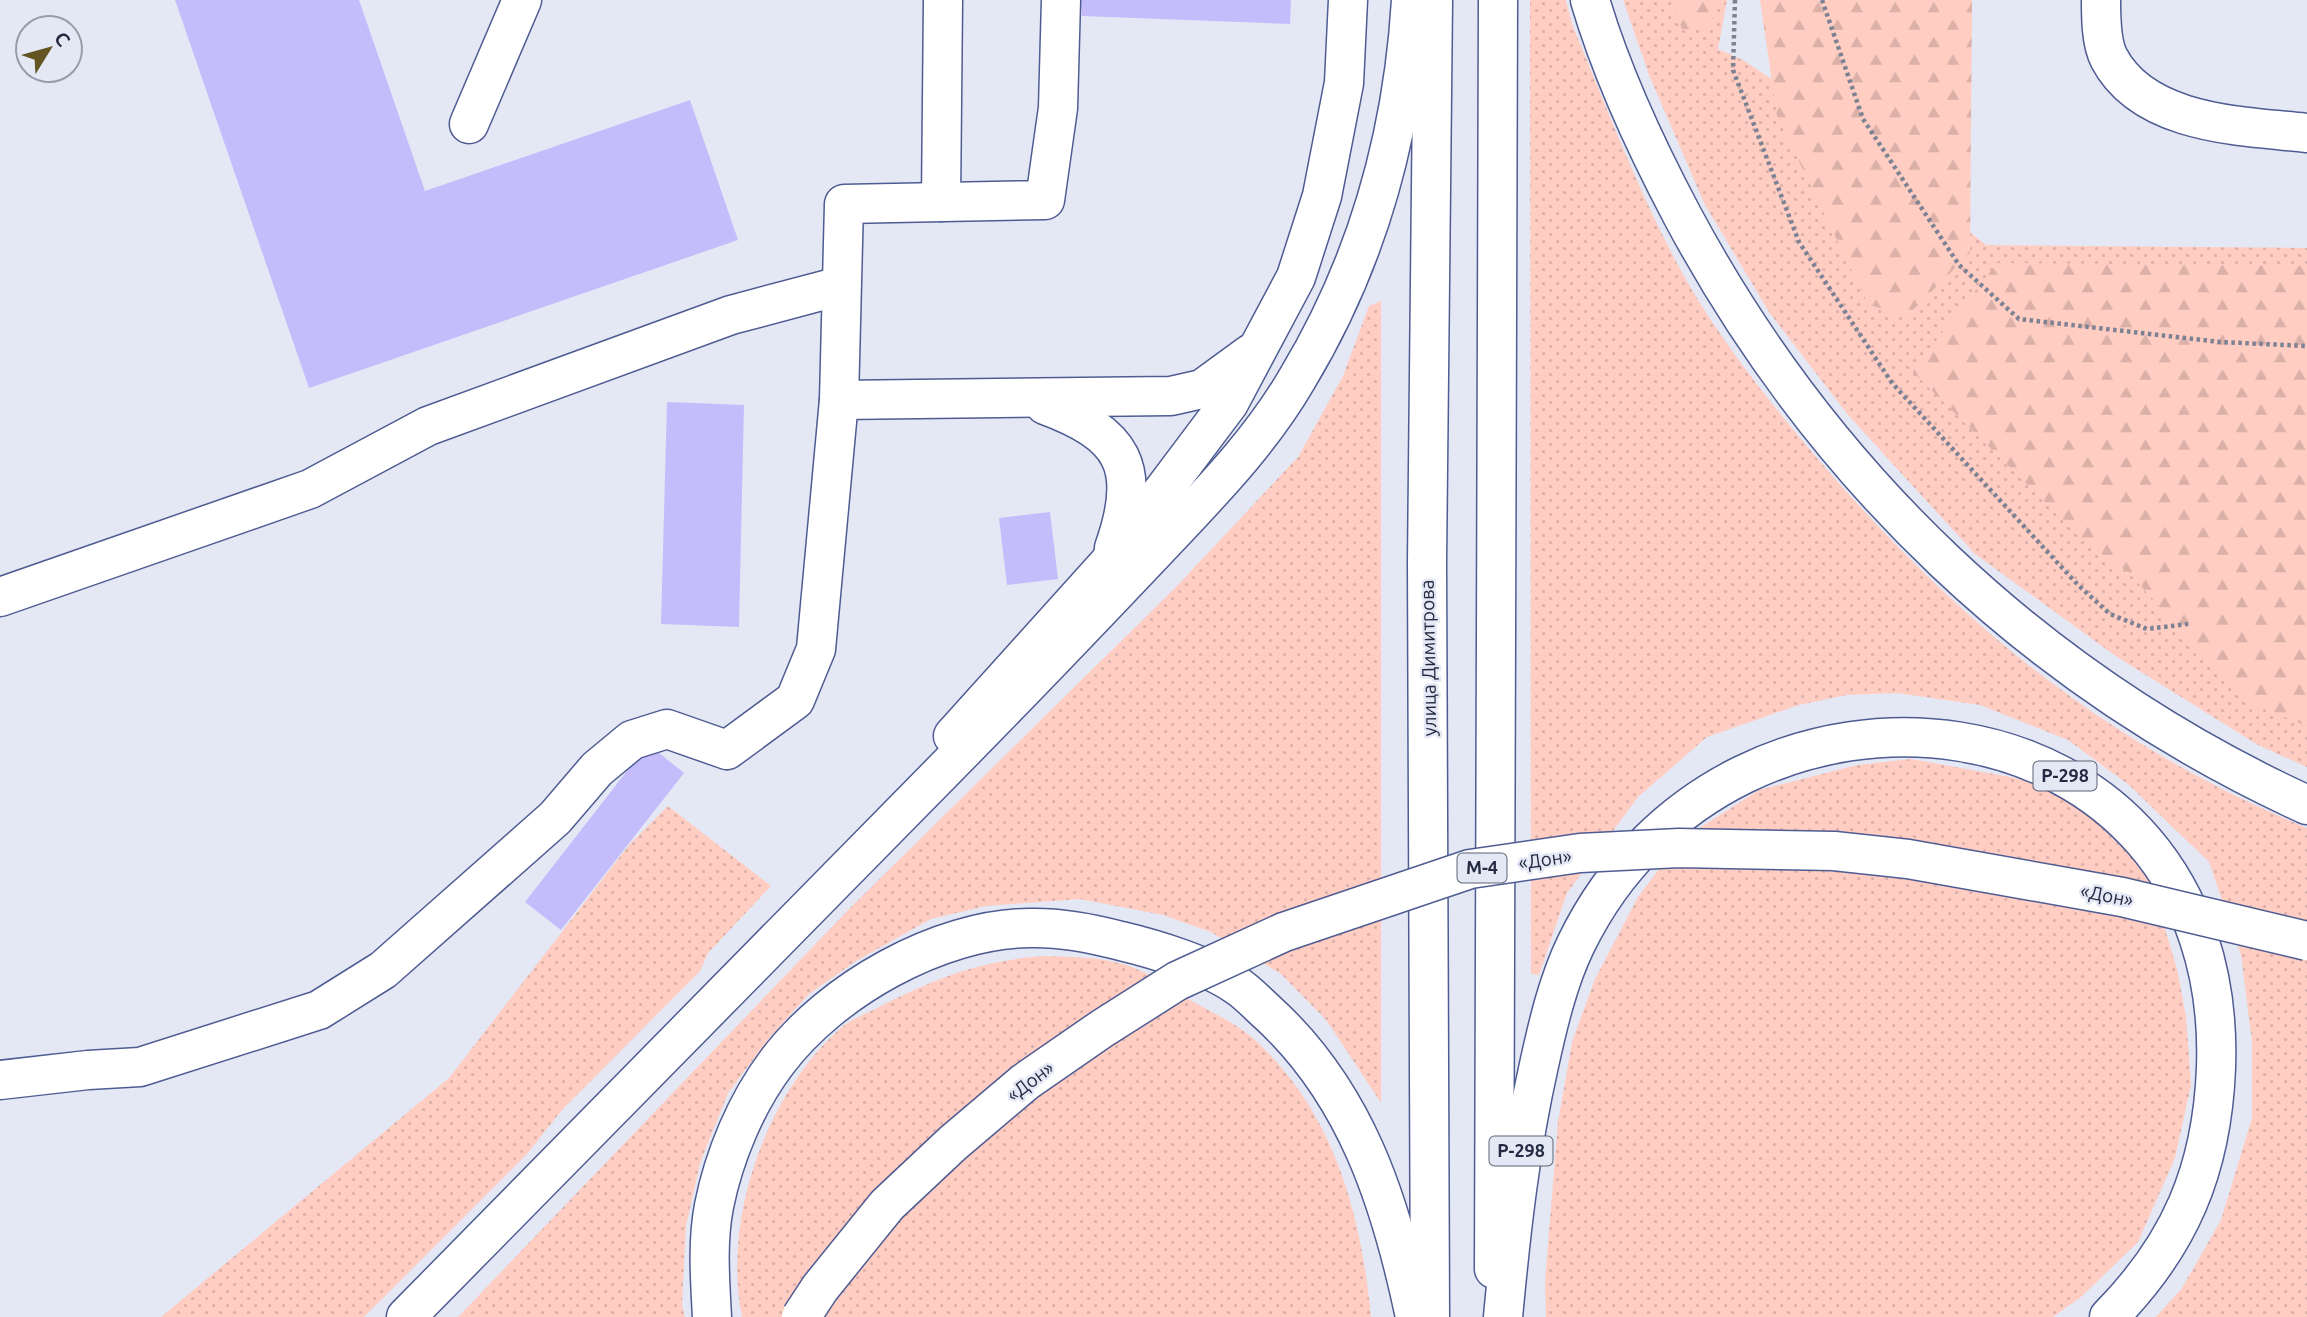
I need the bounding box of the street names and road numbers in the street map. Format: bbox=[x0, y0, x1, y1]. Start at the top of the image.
street label: улица Димитрова bbox=[1416, 579, 1440, 737]
road number: Р-298 bbox=[2034, 762, 2096, 790]
street label: «Дон» bbox=[1517, 844, 1573, 874]
road number: М-4 bbox=[1458, 854, 1506, 882]
street label: «Дон» bbox=[2079, 879, 2135, 911]
street label: «Дон» bbox=[1002, 1056, 1058, 1106]
road number: Р-298 bbox=[1490, 1136, 1552, 1166]

